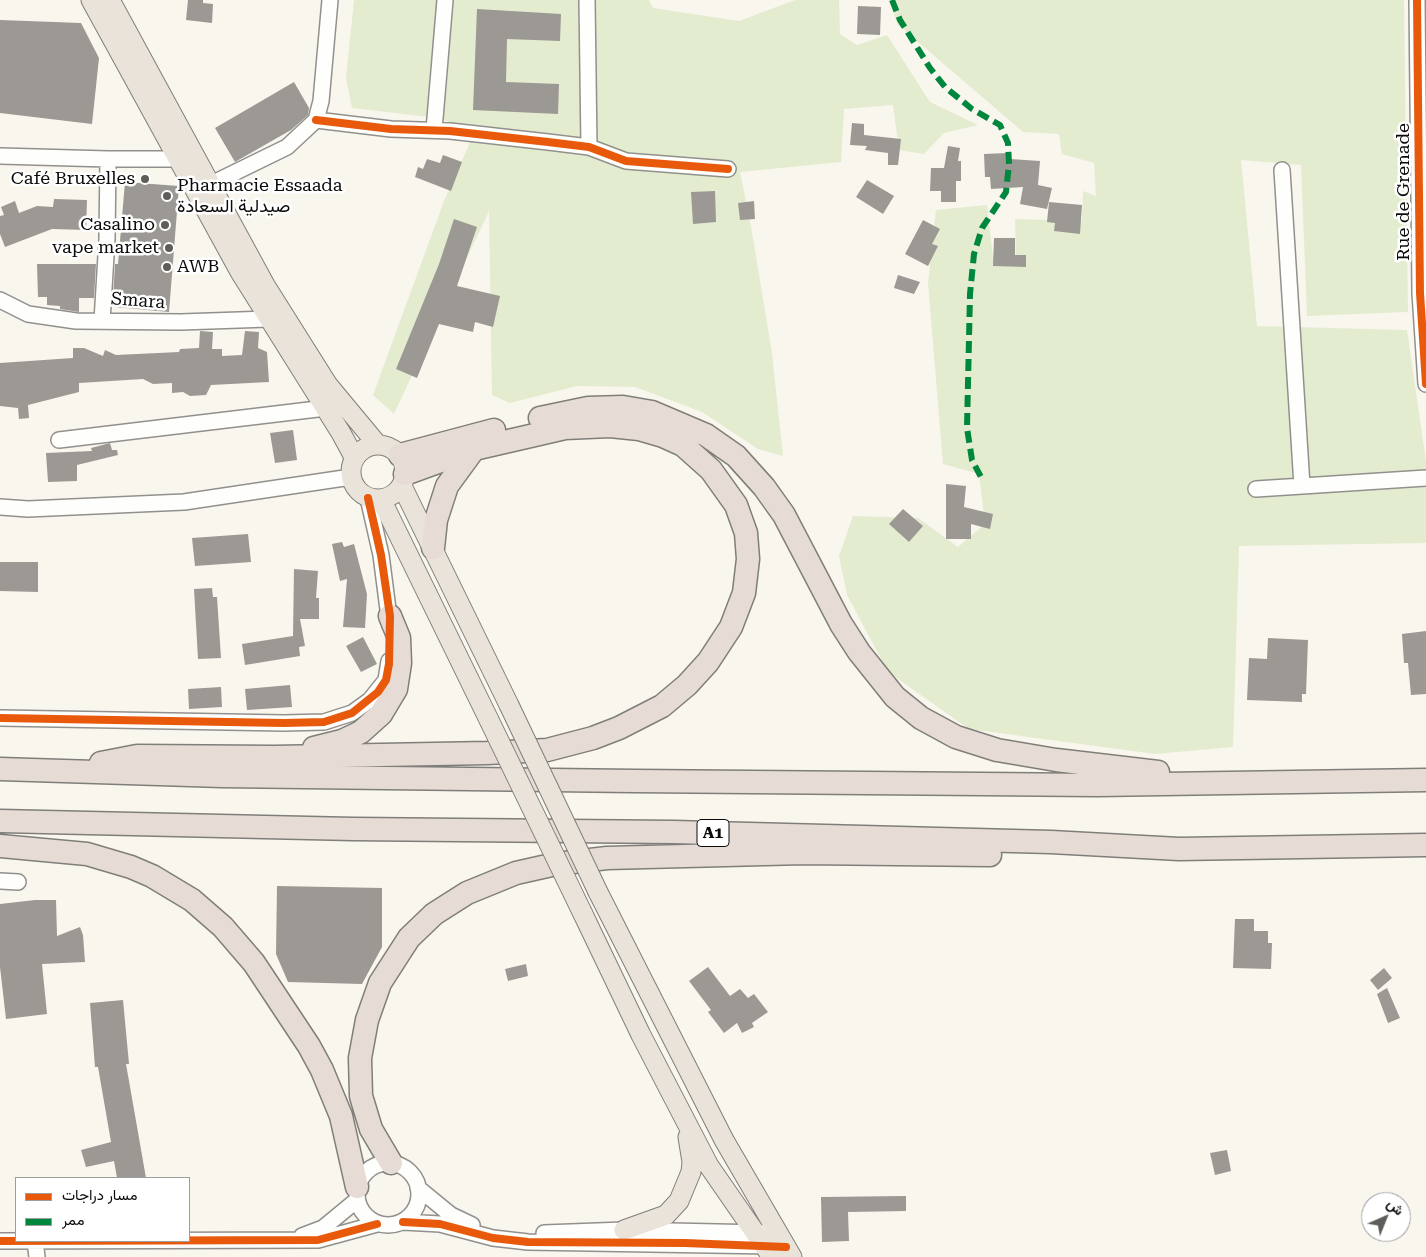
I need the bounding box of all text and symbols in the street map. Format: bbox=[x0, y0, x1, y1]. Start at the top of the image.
street label: Rue de Grenade bbox=[1393, 123, 1415, 261]
place label: Café Bruxelles bbox=[11, 168, 135, 190]
marker: Café Bruxelles bbox=[139, 173, 151, 185]
place label: Pharmacie Essaada صيدلية السعادة bbox=[177, 175, 343, 218]
marker: Pharmacie Essaada صيدلية السعادة bbox=[161, 190, 173, 202]
place label: Casalino bbox=[80, 214, 155, 236]
marker: Casalino bbox=[159, 219, 171, 231]
place label: vape market bbox=[52, 237, 159, 259]
marker: vape market bbox=[163, 242, 175, 254]
place label: AWB bbox=[177, 256, 219, 278]
marker: AWB bbox=[161, 261, 173, 273]
street label: Smara bbox=[110, 288, 166, 314]
road number: A1 bbox=[697, 820, 729, 846]
legend bbox=[15, 1177, 190, 1242]
text: مسار دراجات bbox=[62, 1186, 137, 1204]
north arrow bbox=[1361, 1192, 1411, 1242]
text: ش bbox=[1384, 1195, 1407, 1219]
text: ممر bbox=[62, 1211, 84, 1229]

